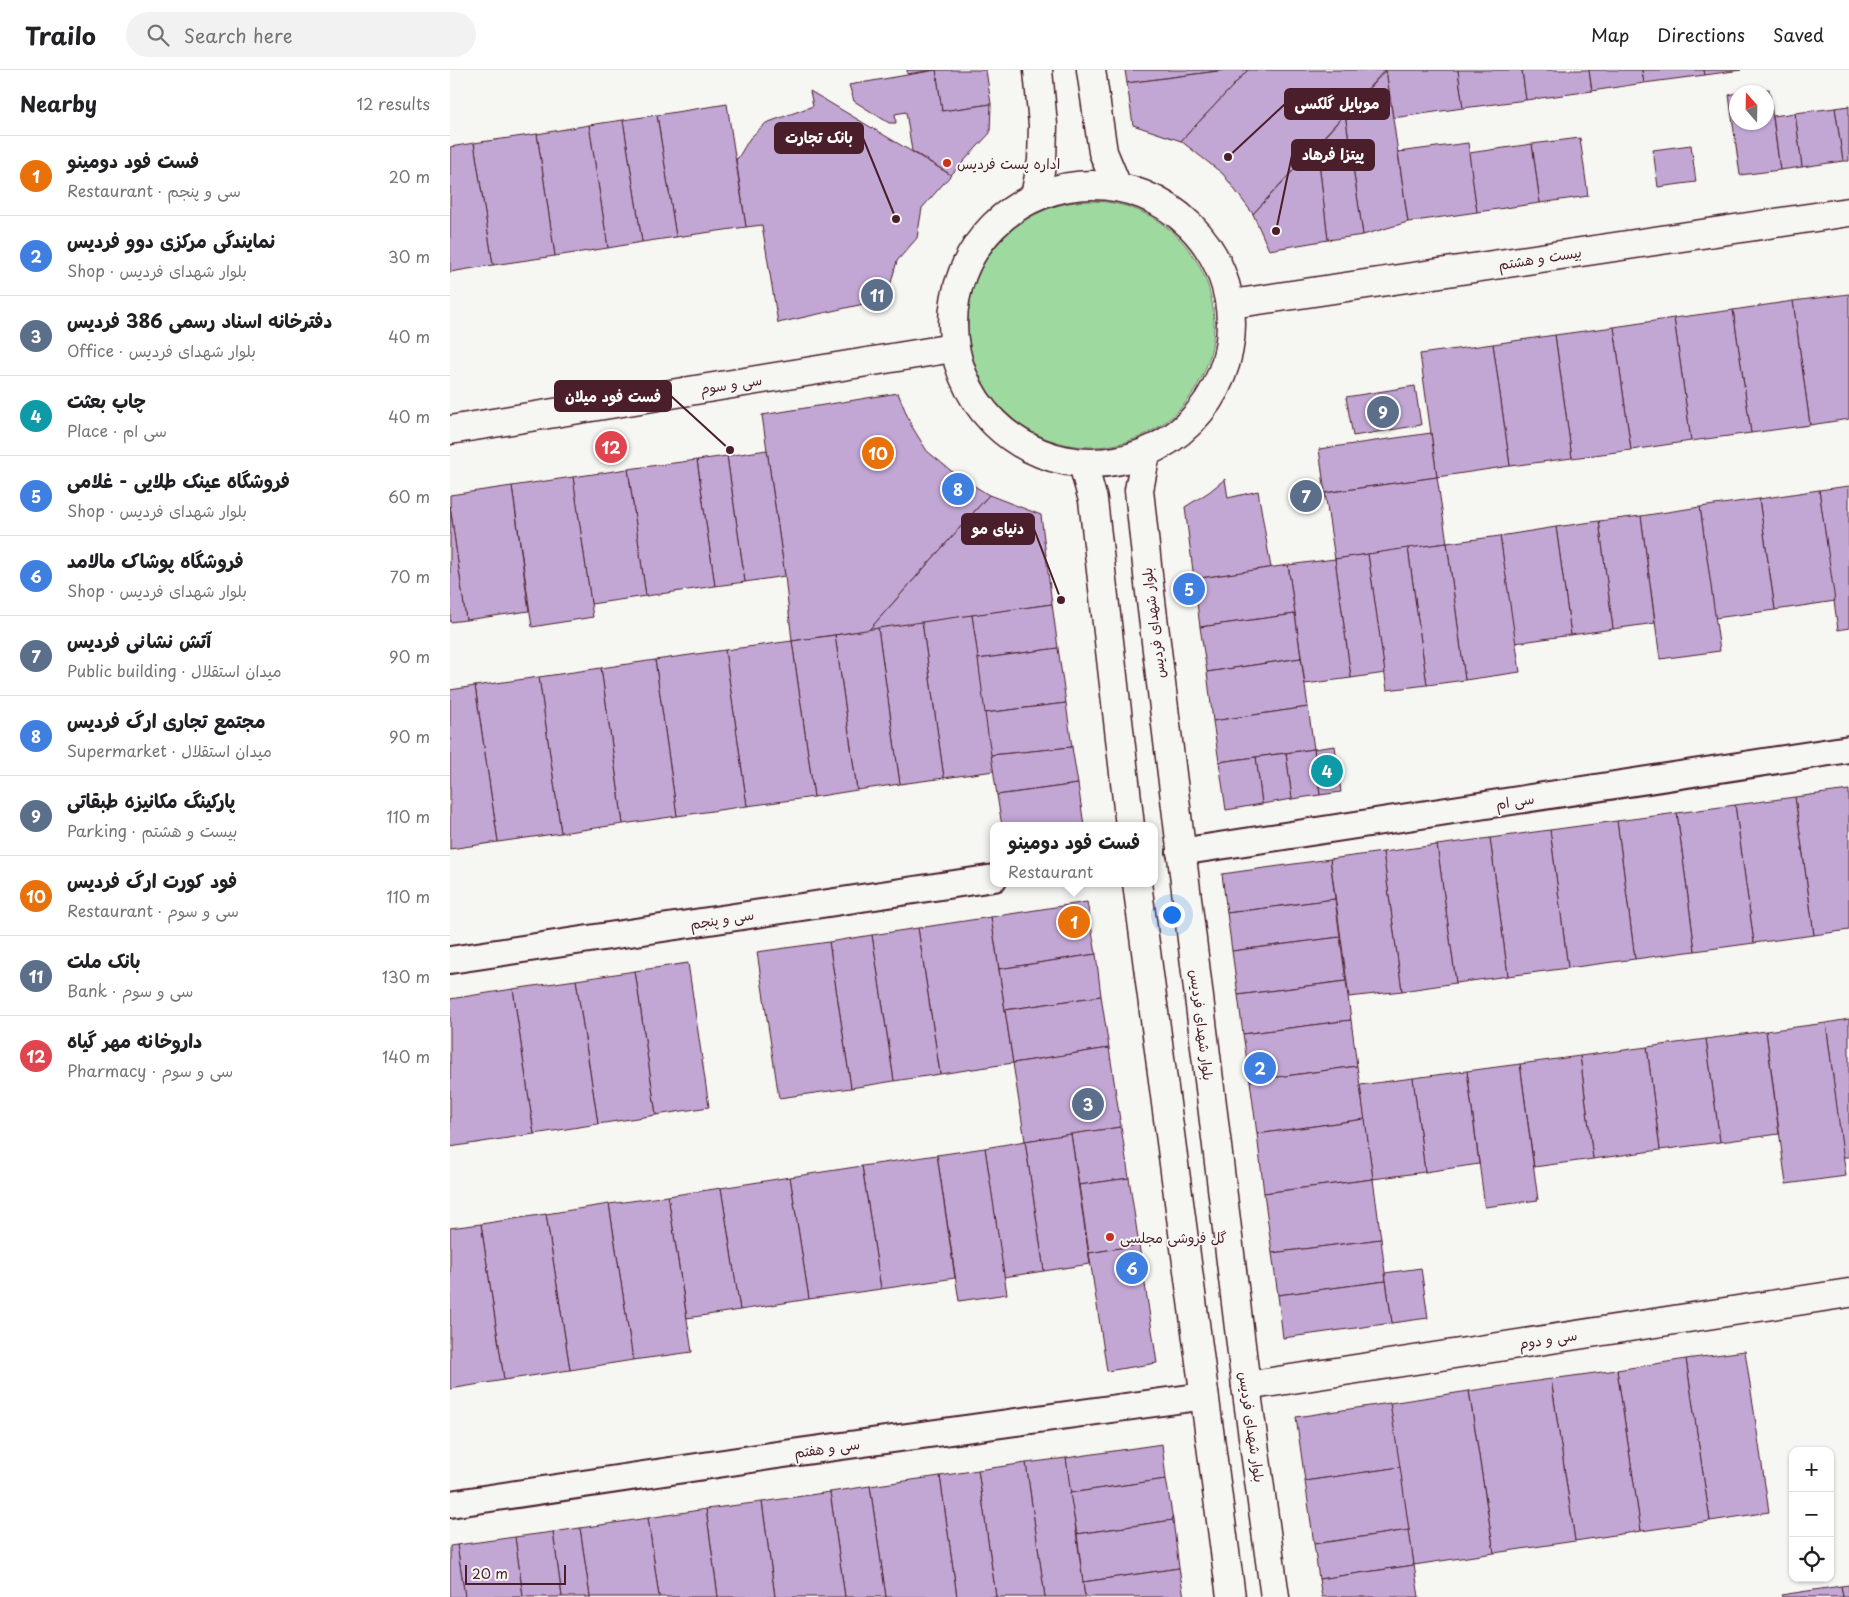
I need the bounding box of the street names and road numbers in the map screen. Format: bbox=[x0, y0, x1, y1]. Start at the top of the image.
street label: بیست و هشتم bbox=[1497, 241, 1583, 276]
street label: سی و سوم bbox=[698, 369, 764, 401]
street label: بلوار شهدای فردیس bbox=[1136, 566, 1170, 680]
street label: سی ام bbox=[1494, 788, 1536, 815]
street label: سی و پنجم bbox=[689, 904, 756, 935]
street label: بلوار شهدای فردیس bbox=[1185, 968, 1219, 1082]
street label: سی و دوم bbox=[1517, 1324, 1579, 1355]
street label: بلوار شهدای فردیس bbox=[1234, 1370, 1270, 1484]
street label: سی و هفتم bbox=[793, 1433, 861, 1464]

